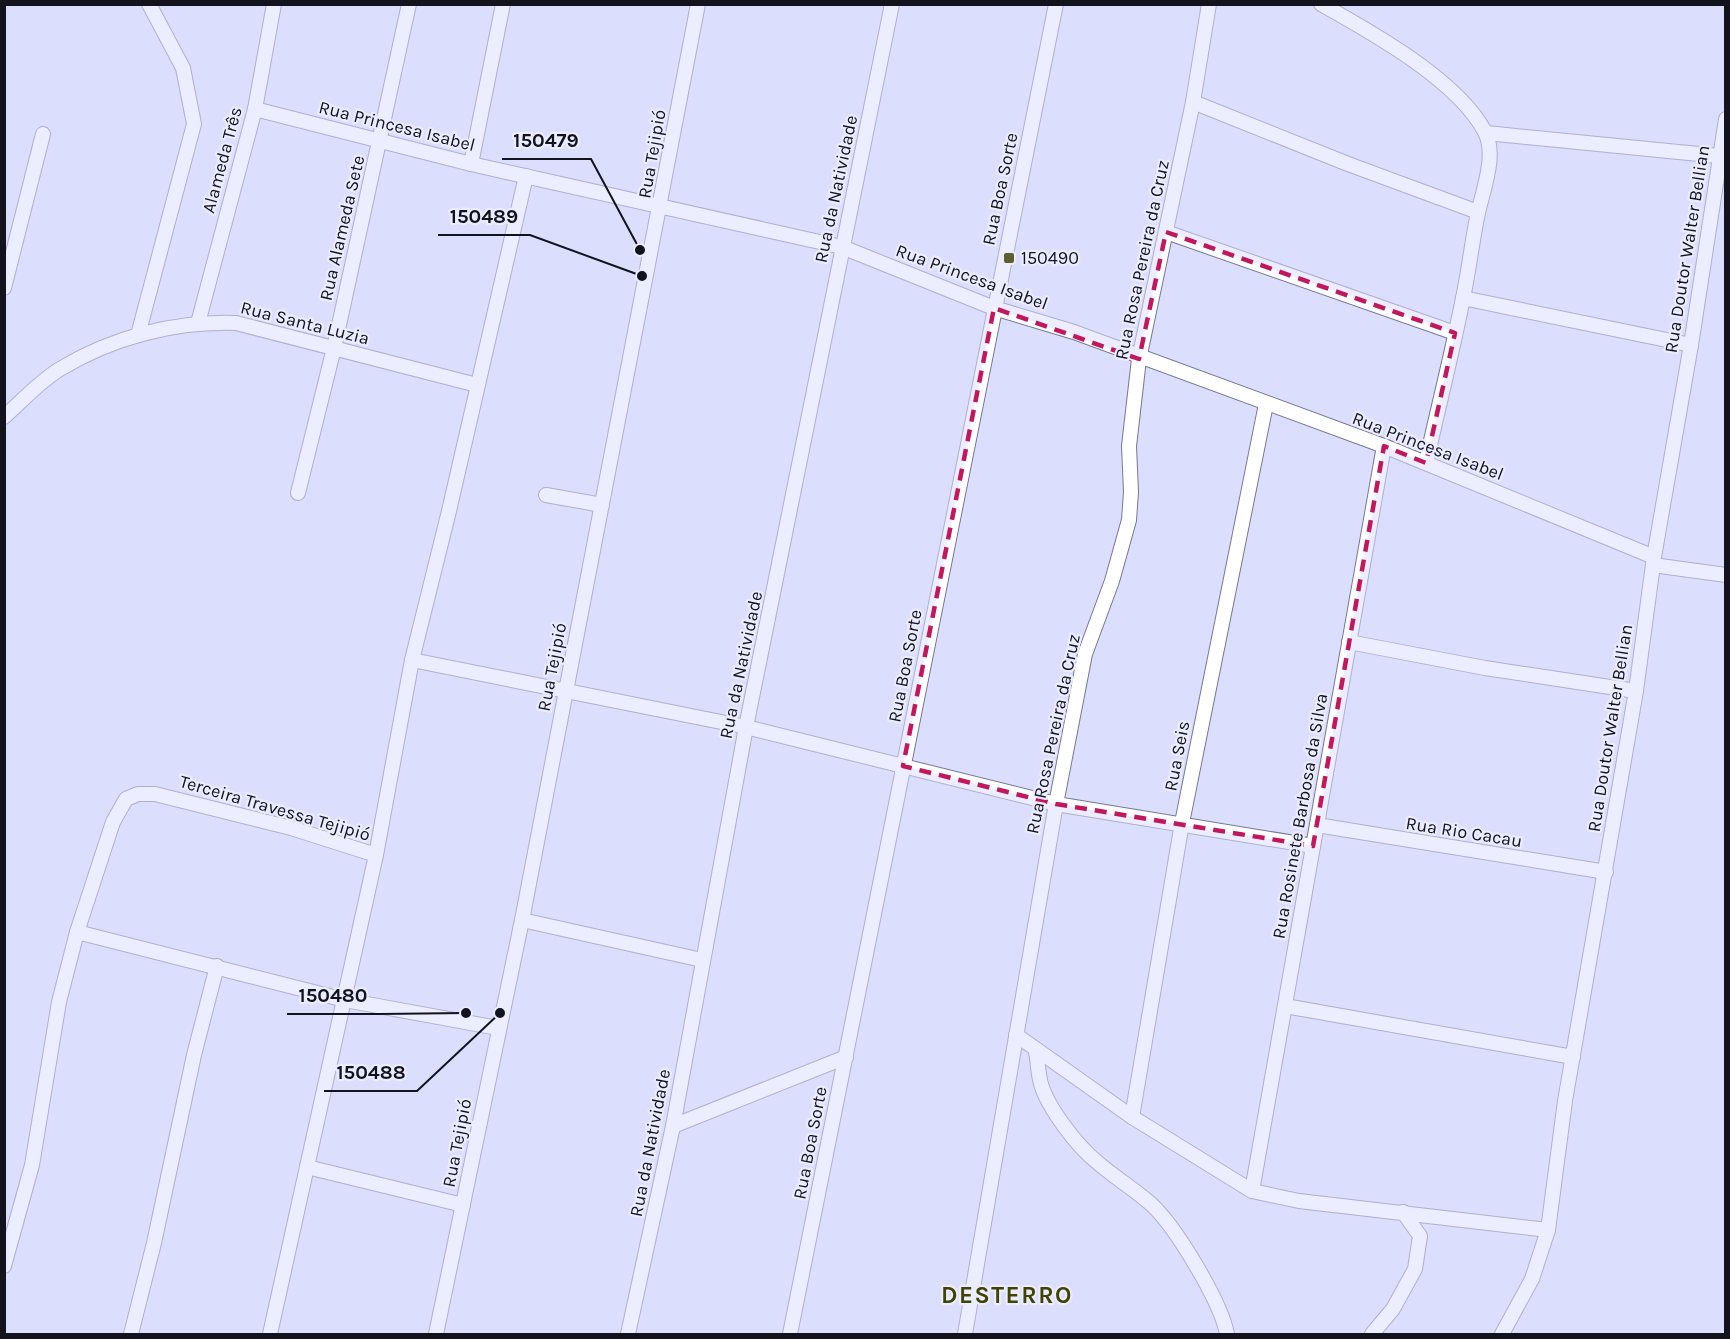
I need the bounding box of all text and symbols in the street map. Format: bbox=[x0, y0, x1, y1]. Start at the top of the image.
street label: Rua Princesa Isabel bbox=[317, 96, 477, 156]
street label: Alameda Três bbox=[197, 104, 247, 216]
street label: Rua Tejipió bbox=[633, 108, 671, 200]
street label: Rua da Natividade bbox=[810, 113, 862, 265]
callout: 150479 bbox=[502, 121, 591, 159]
text: 150479 bbox=[513, 129, 579, 152]
street label: Rua Boa Sorte bbox=[977, 131, 1023, 247]
street label: Rua Doutor Walter Bellian bbox=[1660, 144, 1714, 354]
street label: Rua Alameda Sete bbox=[315, 153, 369, 303]
street label: Rua Rosa Pereira da Cruz bbox=[1110, 158, 1174, 362]
callout: 150489 bbox=[438, 197, 530, 235]
text: 150489 bbox=[450, 205, 518, 228]
street label: Rua Princesa Isabel bbox=[893, 239, 1051, 315]
place label: 150490 bbox=[1021, 247, 1079, 269]
marker: 150490 bbox=[1002, 251, 1016, 265]
street label: Rua Santa Luzia bbox=[238, 296, 372, 350]
street label: Rua Princesa Isabel bbox=[1349, 407, 1507, 485]
street label: Rua da Natividade bbox=[715, 589, 767, 741]
street label: Rua Boa Sorte bbox=[883, 608, 927, 724]
street label: Rua Tejipió bbox=[533, 621, 571, 713]
street label: Rua Doutor Walter Bellian bbox=[1583, 623, 1637, 833]
street label: Rua Rosa Pereira da Cruz bbox=[1021, 632, 1085, 836]
street label: Rua Rosinete Barbosa da Silva bbox=[1268, 691, 1332, 941]
street label: Rua Seis bbox=[1159, 719, 1195, 793]
street label: Terceira Travessa Tejipió bbox=[177, 770, 373, 846]
street label: Rua Rio Cacau bbox=[1404, 812, 1524, 852]
callout: 150480 bbox=[287, 976, 380, 1014]
text: 150480 bbox=[299, 984, 367, 1007]
callout: 150488 bbox=[324, 1053, 417, 1091]
text: 150488 bbox=[336, 1061, 406, 1084]
street label: Rua da Natividade bbox=[625, 1067, 675, 1219]
street label: Rua Boa Sorte bbox=[788, 1085, 832, 1201]
street label: Rua Tejipió bbox=[438, 1097, 476, 1189]
district label: DESTERRO bbox=[941, 1281, 1073, 1309]

